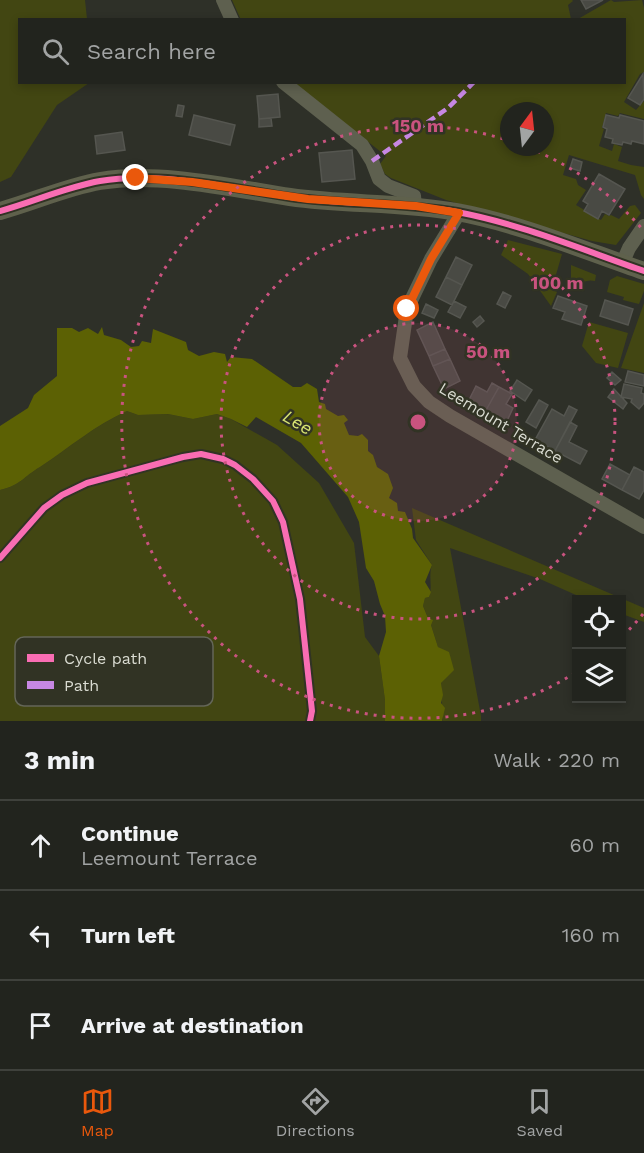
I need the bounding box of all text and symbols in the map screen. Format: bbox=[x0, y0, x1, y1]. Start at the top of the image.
search box bbox=[18, 18, 626, 84]
icon: search bbox=[39, 35, 72, 68]
text: Search here bbox=[87, 39, 216, 64]
north arrow bbox=[500, 102, 554, 156]
text: 150 m bbox=[392, 115, 444, 136]
route end bbox=[122, 164, 148, 190]
text: 100 m bbox=[530, 272, 584, 293]
route start bbox=[393, 295, 419, 321]
text: 50 m bbox=[466, 341, 510, 362]
street label: Leemount Terrace bbox=[436, 378, 566, 468]
water label: Lee bbox=[279, 405, 317, 439]
centre of rings bbox=[408, 412, 428, 432]
map controls bbox=[572, 595, 626, 703]
button: locate bbox=[572, 595, 626, 649]
legend bbox=[15, 637, 213, 706]
text: Cycle path bbox=[64, 649, 147, 668]
button: layers bbox=[572, 649, 626, 703]
text: Path bbox=[64, 676, 99, 695]
text: 3 min bbox=[24, 745, 95, 775]
text: Walk · 220 m bbox=[493, 748, 620, 772]
text: Continue bbox=[81, 821, 179, 846]
icon: ahead bbox=[24, 829, 57, 862]
text: 60 m bbox=[570, 833, 620, 857]
text: Leemount Terrace bbox=[81, 846, 258, 870]
icon: left bbox=[24, 919, 57, 952]
text: Turn left bbox=[81, 923, 175, 948]
text: 160 m bbox=[562, 923, 620, 947]
icon: arrive bbox=[24, 1009, 57, 1042]
text: Arrive at destination bbox=[81, 1013, 304, 1038]
tab: Map bbox=[81, 1085, 114, 1140]
tab: Directions bbox=[276, 1085, 355, 1140]
tab: Saved bbox=[517, 1085, 563, 1140]

